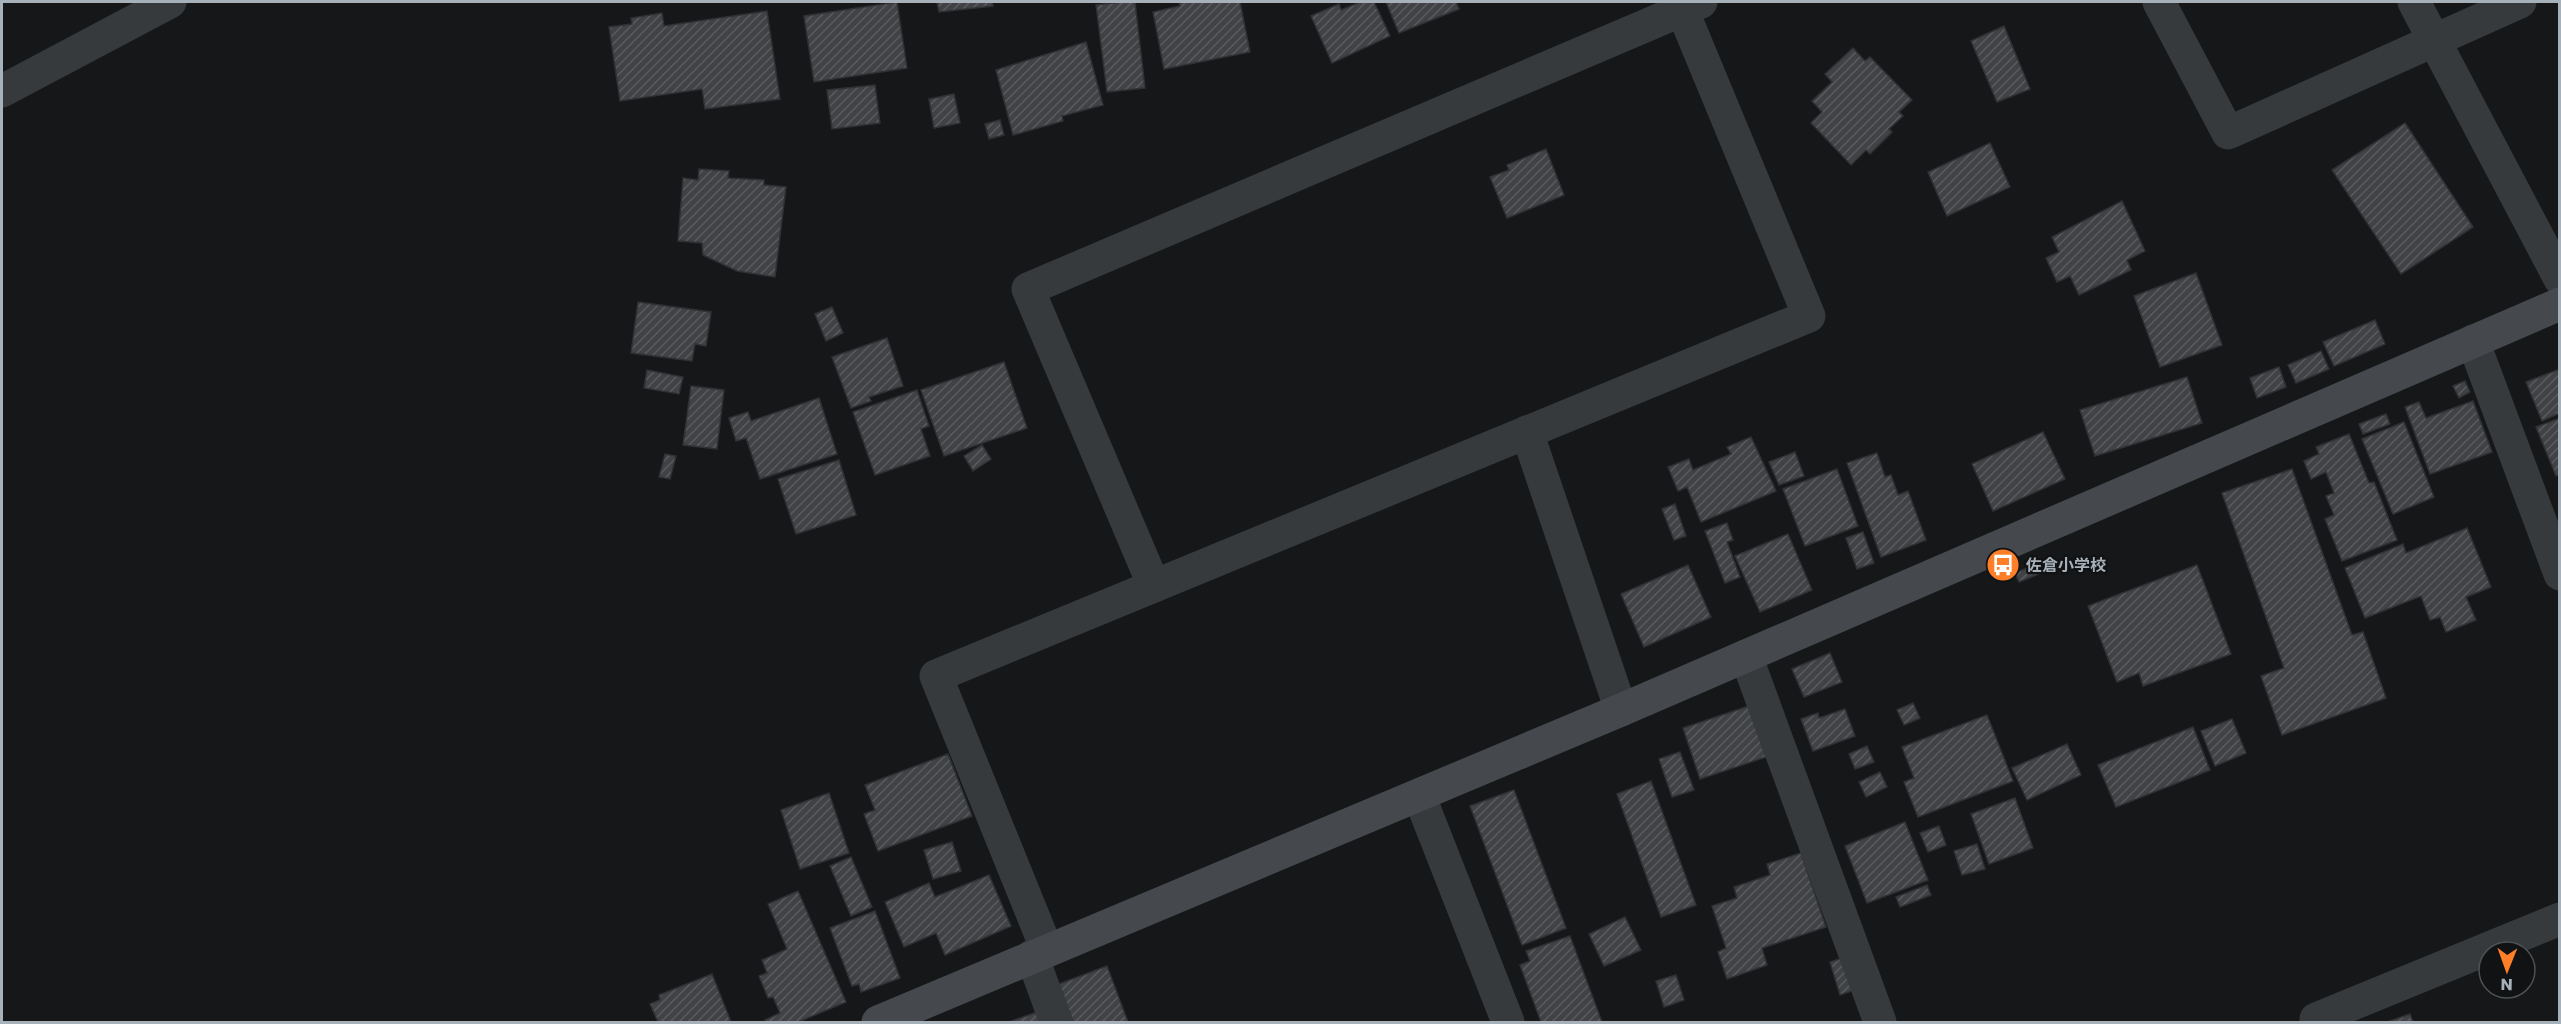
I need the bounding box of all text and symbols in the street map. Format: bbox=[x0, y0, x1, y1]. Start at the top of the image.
bus stop icon: 佐倉小学校 bbox=[1985, 547, 2021, 583]
place label: 佐倉小学校 bbox=[2025, 554, 2106, 577]
north arrow bbox=[2477, 940, 2537, 1000]
text: N bbox=[2501, 973, 2513, 996]

